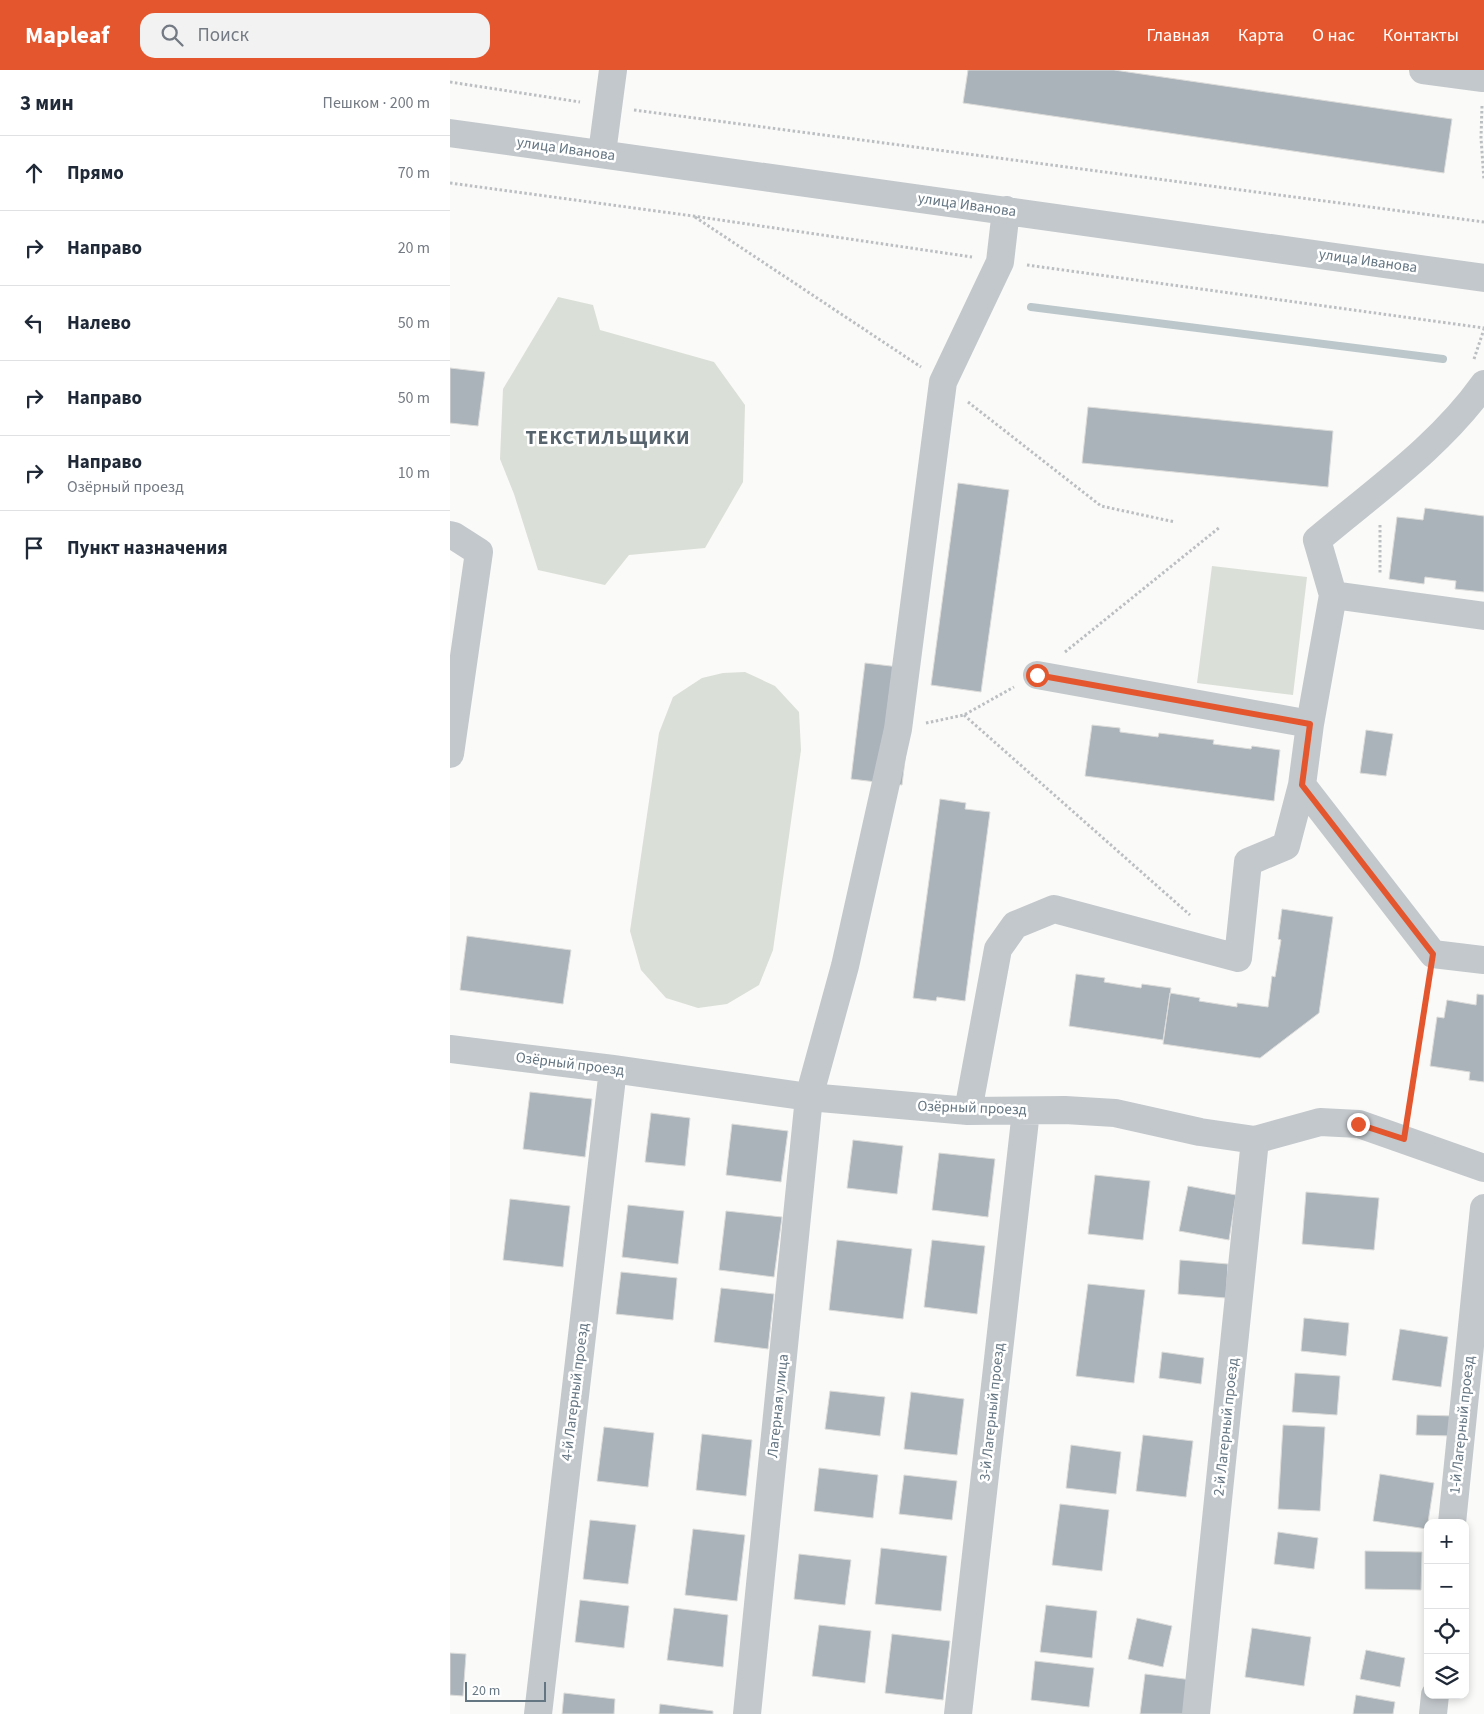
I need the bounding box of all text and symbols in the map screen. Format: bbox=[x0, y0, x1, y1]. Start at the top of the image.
search box bbox=[140, 13, 490, 58]
text: Mapleaf bbox=[25, 18, 110, 53]
icon: search bbox=[158, 21, 186, 49]
text: Поиск bbox=[198, 22, 249, 49]
text: Главная bbox=[1147, 23, 1210, 48]
text: Карта bbox=[1238, 23, 1284, 48]
text: О нас bbox=[1312, 23, 1355, 48]
text: Контакты bbox=[1383, 23, 1459, 48]
text: 3 мин bbox=[20, 88, 74, 118]
text: Пешком · 200 m bbox=[323, 92, 430, 114]
street label: улица Иванова bbox=[515, 132, 617, 166]
icon: ahead bbox=[20, 159, 48, 187]
text: Прямо bbox=[67, 160, 124, 187]
text: 70 m bbox=[398, 162, 430, 184]
street label: улица Иванова bbox=[916, 188, 1018, 222]
icon: right bbox=[20, 234, 48, 262]
text: Направо bbox=[67, 235, 142, 262]
text: 20 m bbox=[398, 237, 430, 259]
street label: улица Иванова bbox=[1317, 244, 1419, 278]
icon: left bbox=[20, 309, 48, 337]
text: Налево bbox=[67, 310, 131, 337]
text: 50 m bbox=[398, 312, 430, 334]
icon: right bbox=[20, 384, 48, 412]
text: Направо bbox=[67, 385, 142, 412]
text: 50 m bbox=[398, 387, 430, 409]
district label: ТЕКСТИЛЬЩИКИ bbox=[525, 424, 691, 452]
text: Направо bbox=[67, 449, 142, 476]
icon: right bbox=[20, 459, 48, 487]
text: 10 m bbox=[398, 462, 430, 484]
text: Озёрный проезд bbox=[67, 476, 184, 498]
icon: arrive bbox=[20, 534, 48, 562]
text: Пункт назначения bbox=[67, 535, 228, 562]
route start bbox=[1026, 664, 1049, 687]
street label: Озёрный проезд bbox=[514, 1047, 626, 1081]
street label: Озёрный проезд bbox=[917, 1096, 1027, 1120]
route end bbox=[1347, 1113, 1370, 1136]
street label: 4-й Лагерный проезд bbox=[556, 1322, 594, 1462]
street label: 3-й Лагерный проезд bbox=[974, 1342, 1010, 1482]
street label: Лагерная улица bbox=[762, 1353, 794, 1459]
street label: 1-й Лагерный проезд bbox=[1444, 1355, 1480, 1495]
street label: 2-й Лагерный проезд bbox=[1208, 1357, 1244, 1497]
map controls bbox=[1424, 1519, 1469, 1699]
button: + bbox=[1424, 1519, 1469, 1564]
button: − bbox=[1424, 1564, 1469, 1609]
button: locate bbox=[1424, 1609, 1469, 1654]
button: layers bbox=[1424, 1654, 1469, 1699]
scale bar bbox=[465, 1679, 546, 1702]
text: 20 m bbox=[472, 1681, 500, 1701]

